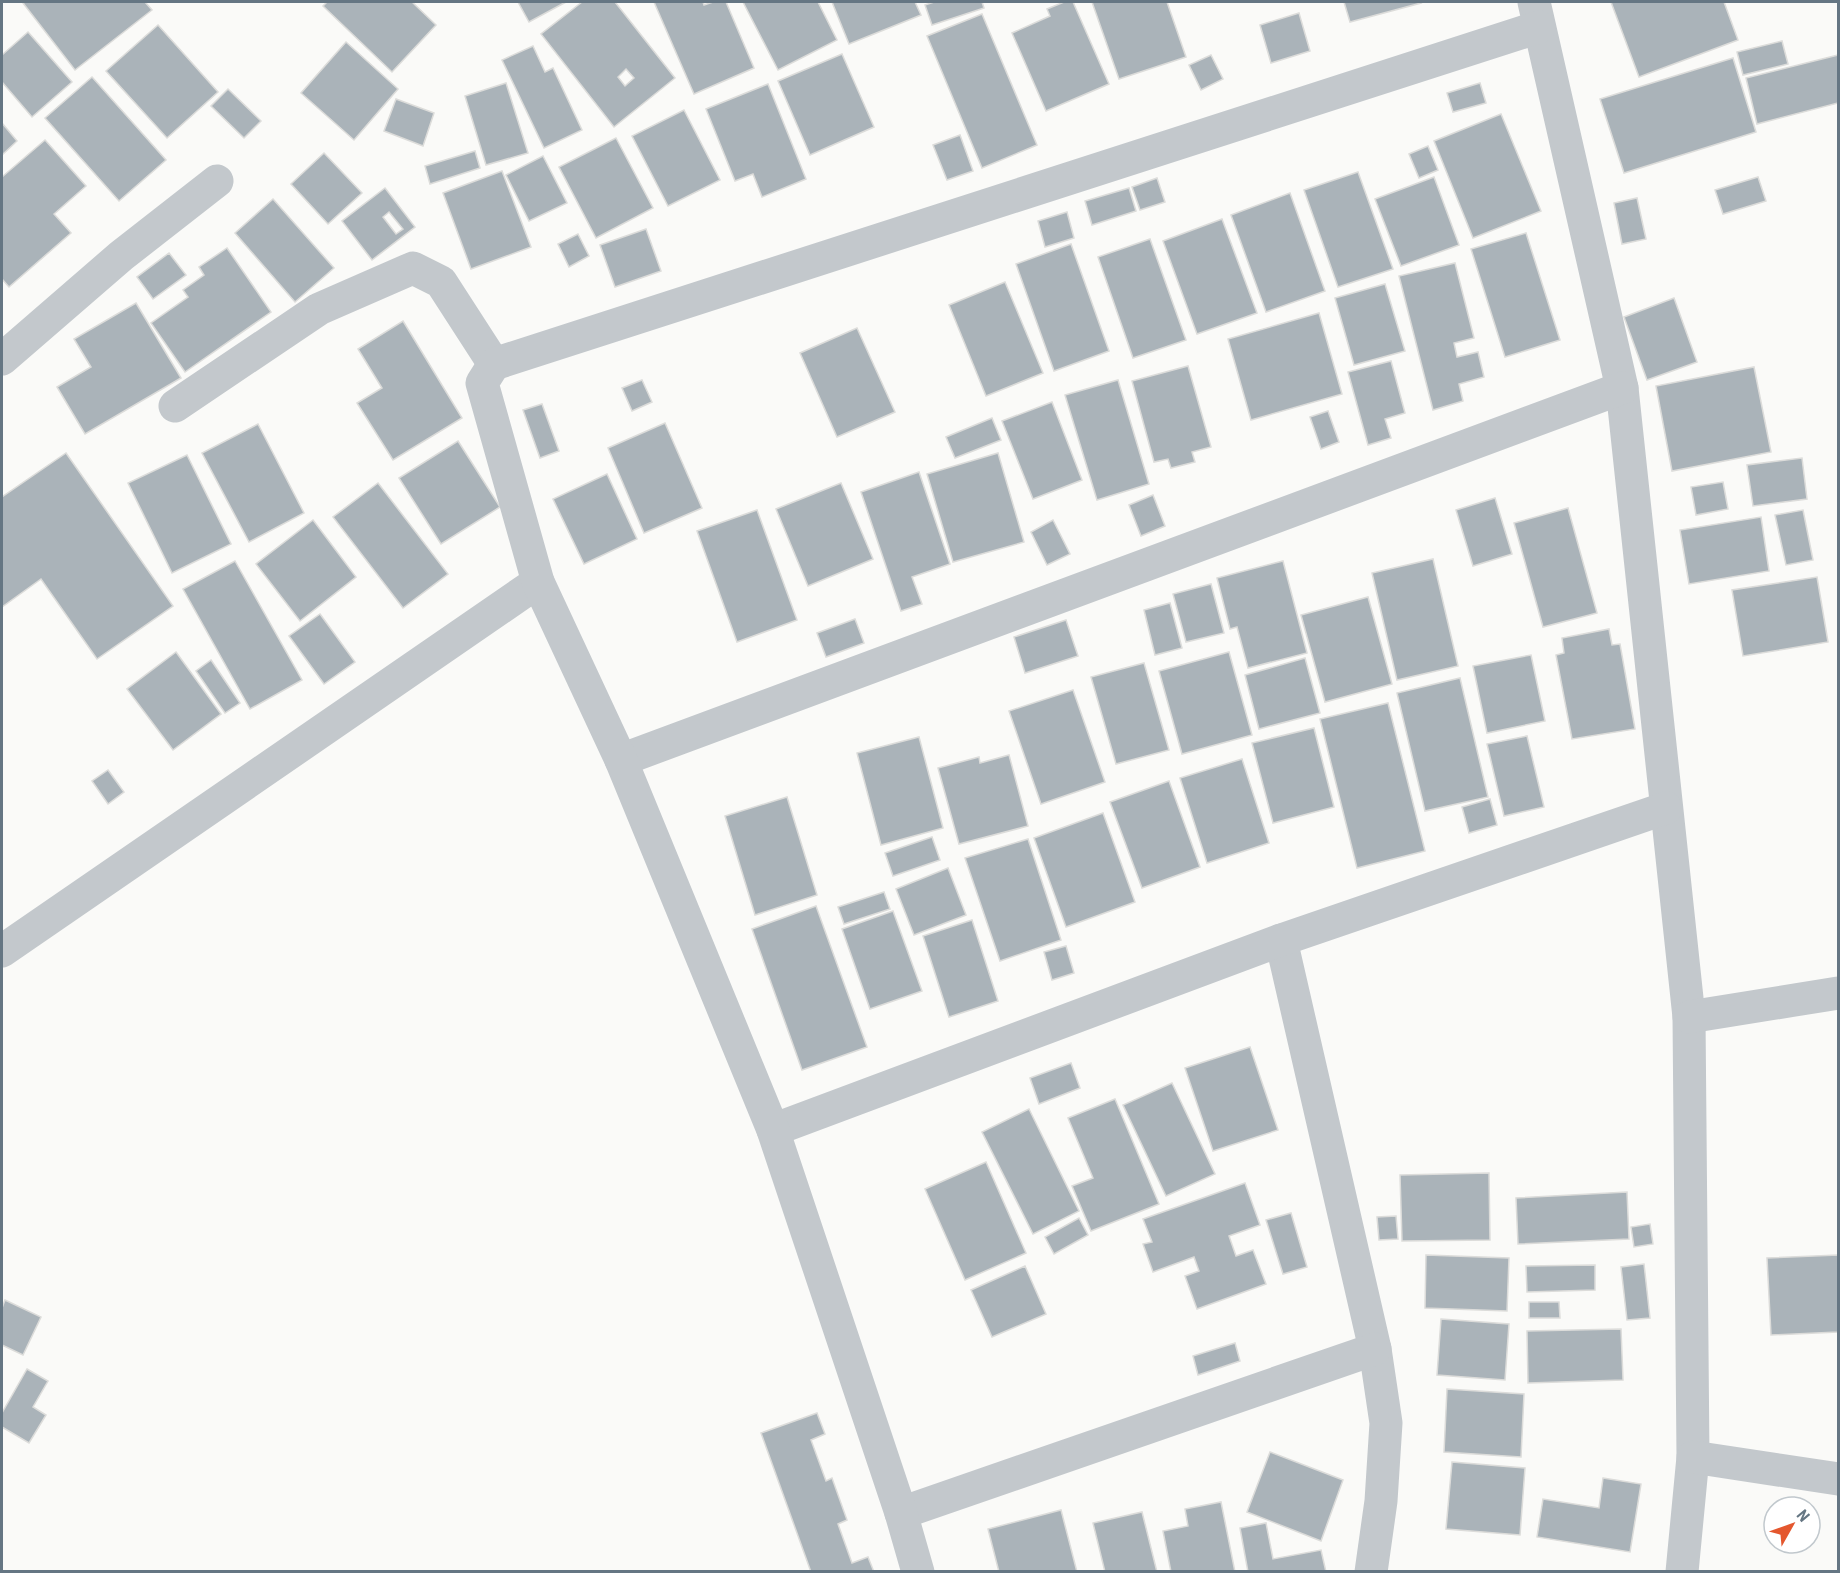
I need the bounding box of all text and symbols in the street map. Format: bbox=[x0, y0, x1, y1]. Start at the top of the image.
north arrow bbox=[1762, 1495, 1822, 1555]
text: N bbox=[1793, 1506, 1814, 1526]

